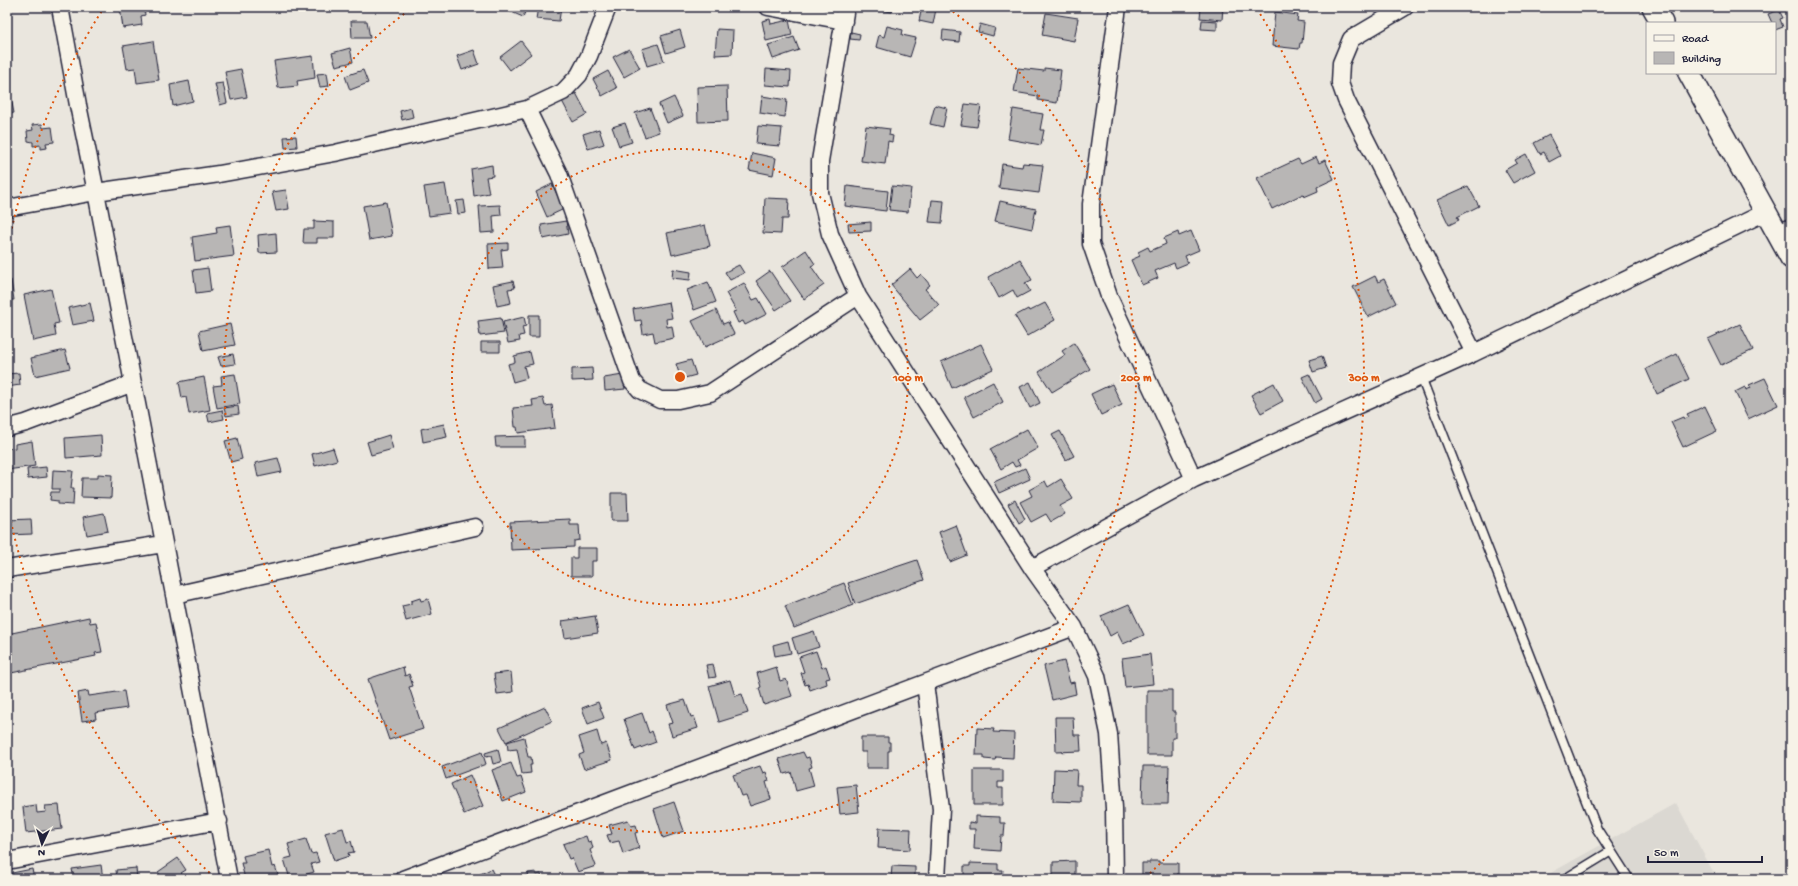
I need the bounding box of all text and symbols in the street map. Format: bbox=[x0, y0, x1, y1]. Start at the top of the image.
legend bbox=[1646, 22, 1776, 74]
text: Road bbox=[1682, 33, 1709, 47]
text: Building bbox=[1681, 53, 1721, 67]
centre of rings bbox=[673, 370, 687, 384]
text: 100 m bbox=[892, 372, 923, 386]
text: 200 m bbox=[1121, 372, 1152, 386]
text: 300 m bbox=[1347, 372, 1380, 386]
north arrow bbox=[22, 824, 62, 864]
scale bar bbox=[1648, 838, 1762, 864]
text: N bbox=[37, 846, 45, 858]
text: 50 m bbox=[1654, 847, 1679, 861]

